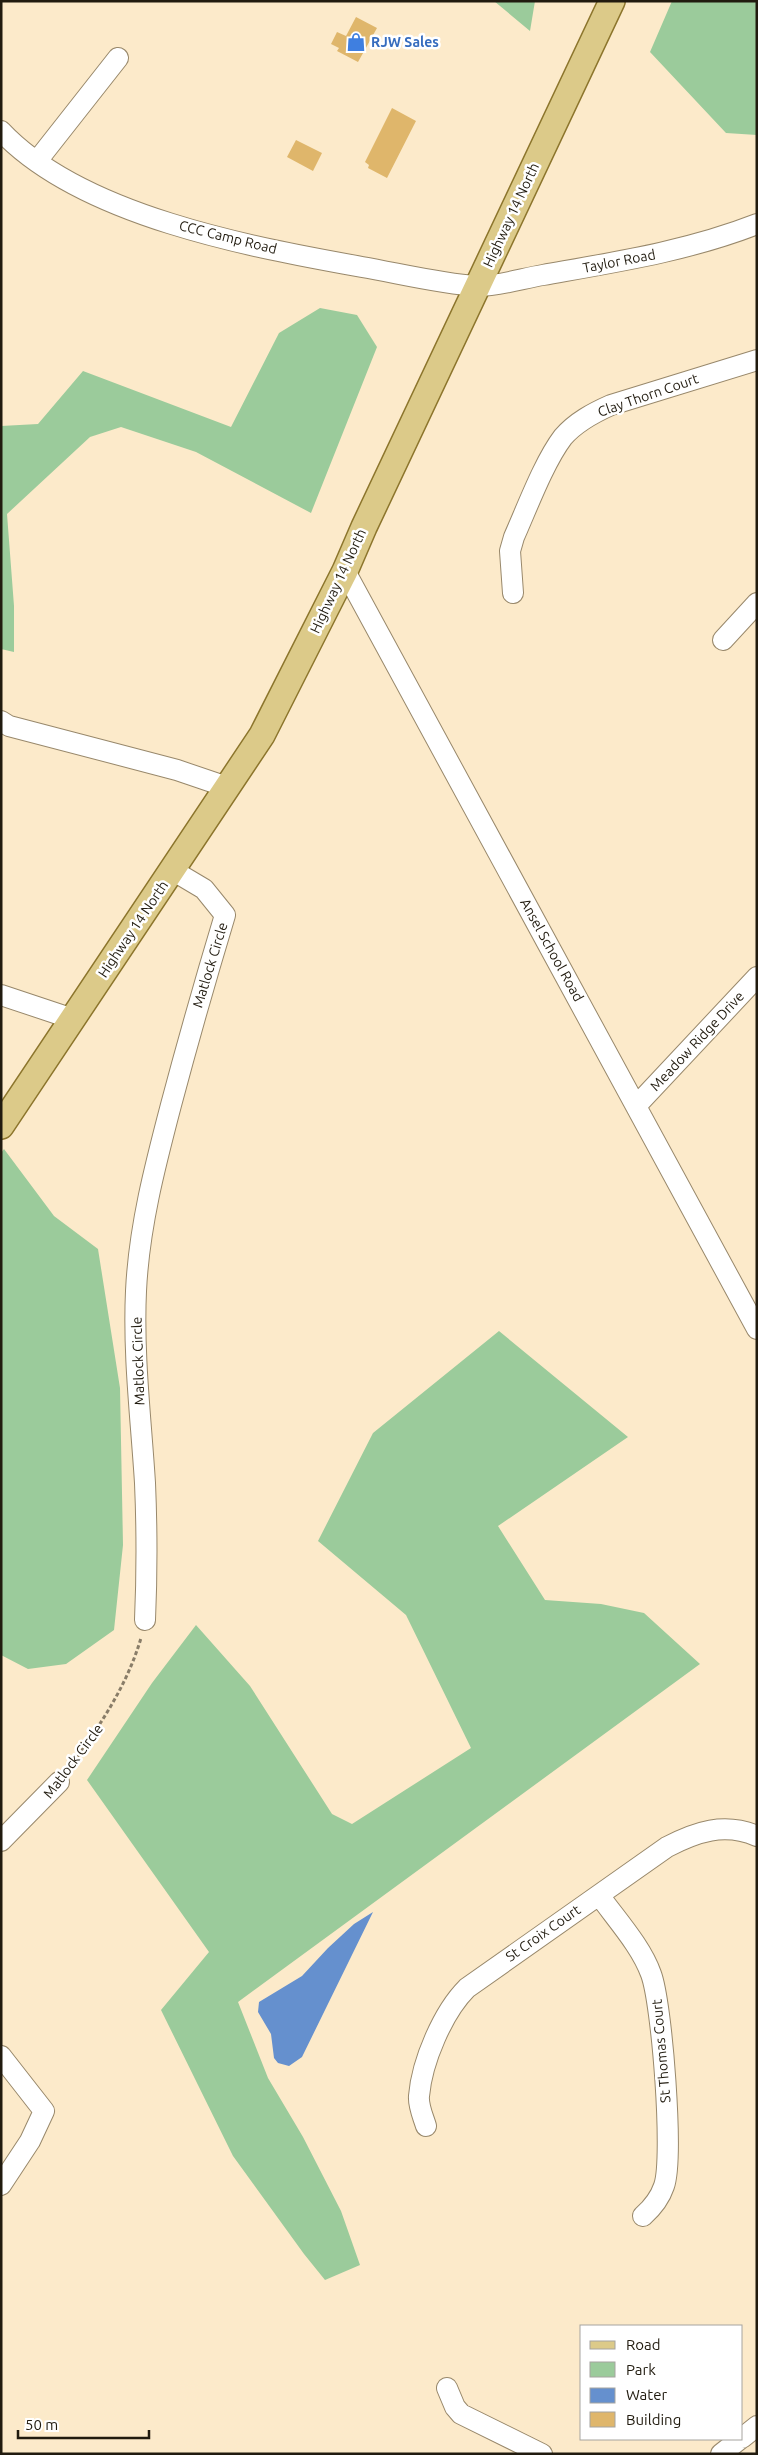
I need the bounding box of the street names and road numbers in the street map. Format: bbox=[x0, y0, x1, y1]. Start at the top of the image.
street label: Highway 14 North bbox=[480, 160, 542, 270]
street label: CCC Camp Road bbox=[177, 217, 279, 257]
street label: Taylor Road bbox=[581, 246, 657, 276]
street label: Clay Thorn Court bbox=[596, 370, 701, 420]
street label: Highway 14 North bbox=[307, 526, 369, 636]
street label: Highway 14 North bbox=[95, 878, 171, 980]
street label: Ansel School Road bbox=[517, 896, 587, 1004]
street label: Matlock Circle bbox=[189, 920, 231, 1010]
street label: Meadow Ridge Drive bbox=[647, 988, 747, 1094]
street label: Matlock Circle bbox=[128, 1316, 148, 1406]
street label: Matlock Circle bbox=[40, 1721, 106, 1801]
street label: St Croix Court bbox=[503, 1901, 584, 1965]
street label: St Thomas Court bbox=[648, 1998, 674, 2104]

